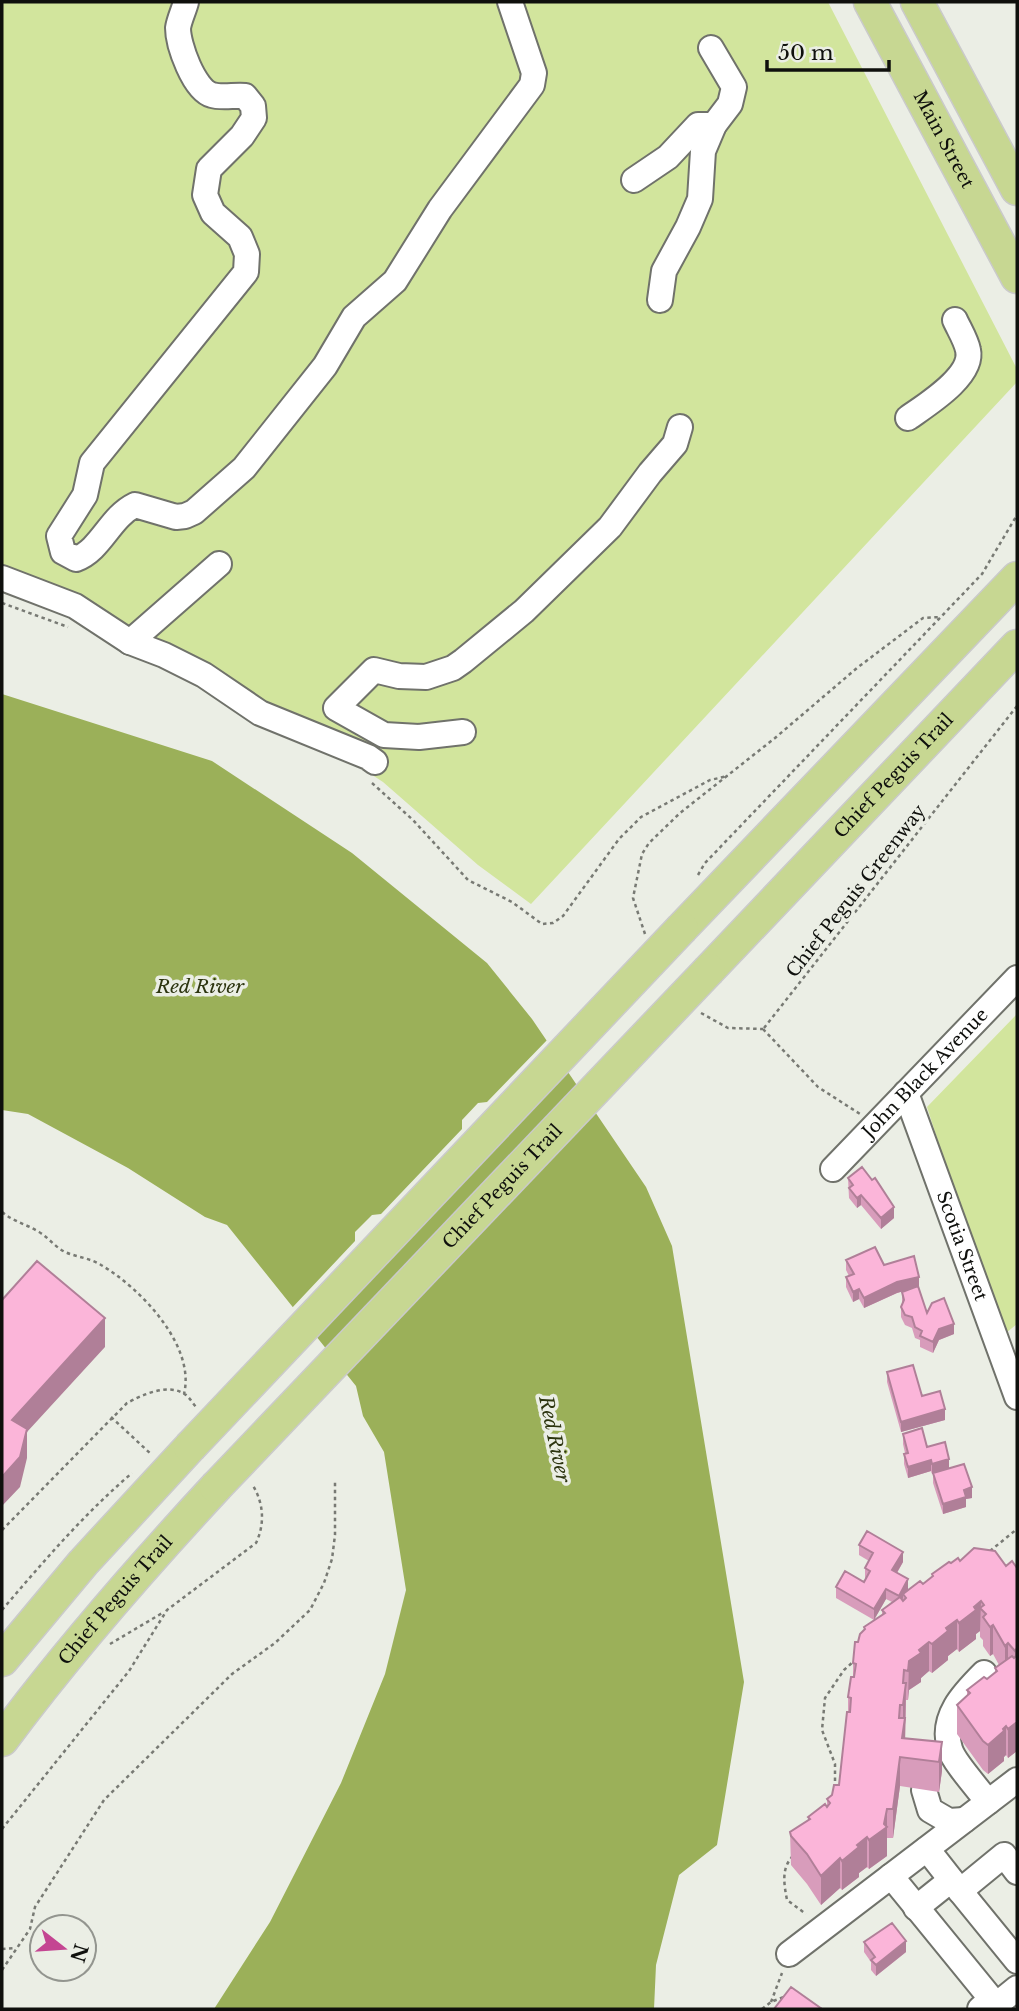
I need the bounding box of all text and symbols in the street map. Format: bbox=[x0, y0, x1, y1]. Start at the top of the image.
scale bar bbox=[767, 28, 890, 72]
text: 50 m bbox=[778, 40, 834, 66]
street label: Main Street bbox=[908, 87, 979, 192]
street label: Chief Peguis Trail bbox=[829, 709, 958, 843]
street label: Chief Peguis Greenway bbox=[782, 800, 931, 982]
water label: Red River bbox=[155, 975, 245, 998]
street label: John Black Avenue bbox=[856, 1004, 993, 1144]
street label: Chief Peguis Trail bbox=[438, 1120, 567, 1253]
street label: Scotia Street bbox=[932, 1188, 992, 1304]
water label: Red River bbox=[534, 1393, 575, 1486]
street label: Chief Peguis Trail bbox=[54, 1531, 177, 1669]
north arrow bbox=[28, 1913, 98, 1983]
text: N bbox=[65, 1941, 92, 1965]

